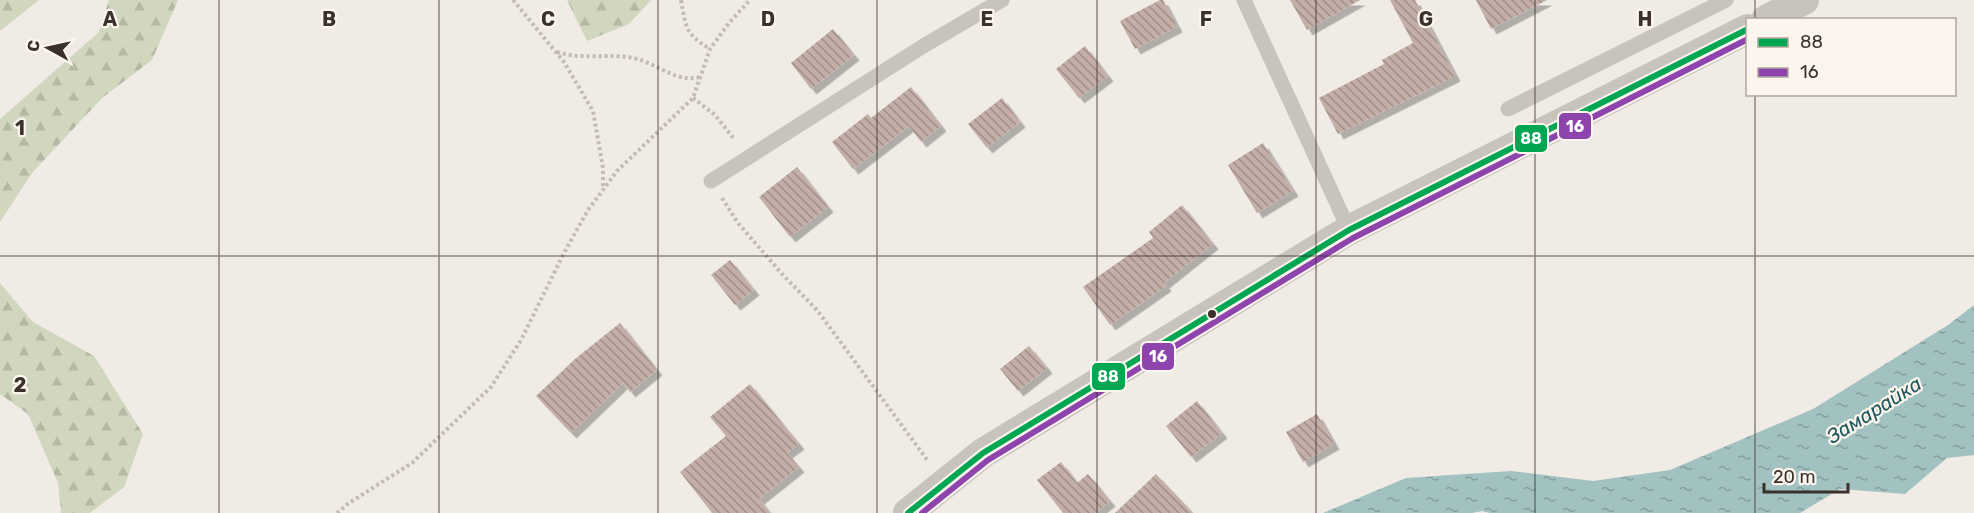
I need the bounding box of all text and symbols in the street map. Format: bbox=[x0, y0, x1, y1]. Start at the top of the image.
text: A bbox=[103, 7, 118, 31]
text: B bbox=[322, 7, 336, 31]
text: C bbox=[541, 7, 555, 31]
text: D bbox=[761, 7, 775, 31]
text: E bbox=[981, 7, 993, 31]
text: F bbox=[1200, 7, 1212, 31]
text: G bbox=[1419, 7, 1433, 31]
text: H bbox=[1638, 7, 1652, 31]
north arrow bbox=[18, 18, 78, 78]
legend bbox=[1746, 18, 1956, 96]
text: 88 bbox=[1800, 31, 1823, 53]
text: С bbox=[23, 39, 44, 53]
text: 16 bbox=[1800, 61, 1819, 83]
line badge: 16 bbox=[1558, 112, 1592, 140]
text: 1 bbox=[15, 116, 25, 140]
text: 16 bbox=[1566, 117, 1584, 136]
line badge: 88 bbox=[1514, 124, 1548, 153]
text: 88 bbox=[1520, 129, 1542, 148]
unlabelled marker bbox=[1206, 308, 1218, 320]
line badge: 16 bbox=[1141, 342, 1175, 371]
text: 16 bbox=[1149, 347, 1167, 366]
line badge: 88 bbox=[1091, 362, 1126, 391]
text: 88 bbox=[1097, 367, 1119, 386]
water label: Замарайка bbox=[1821, 371, 1926, 449]
text: 2 bbox=[14, 373, 27, 397]
scale bar bbox=[1764, 456, 1848, 494]
text: 20 m bbox=[1773, 466, 1815, 488]

